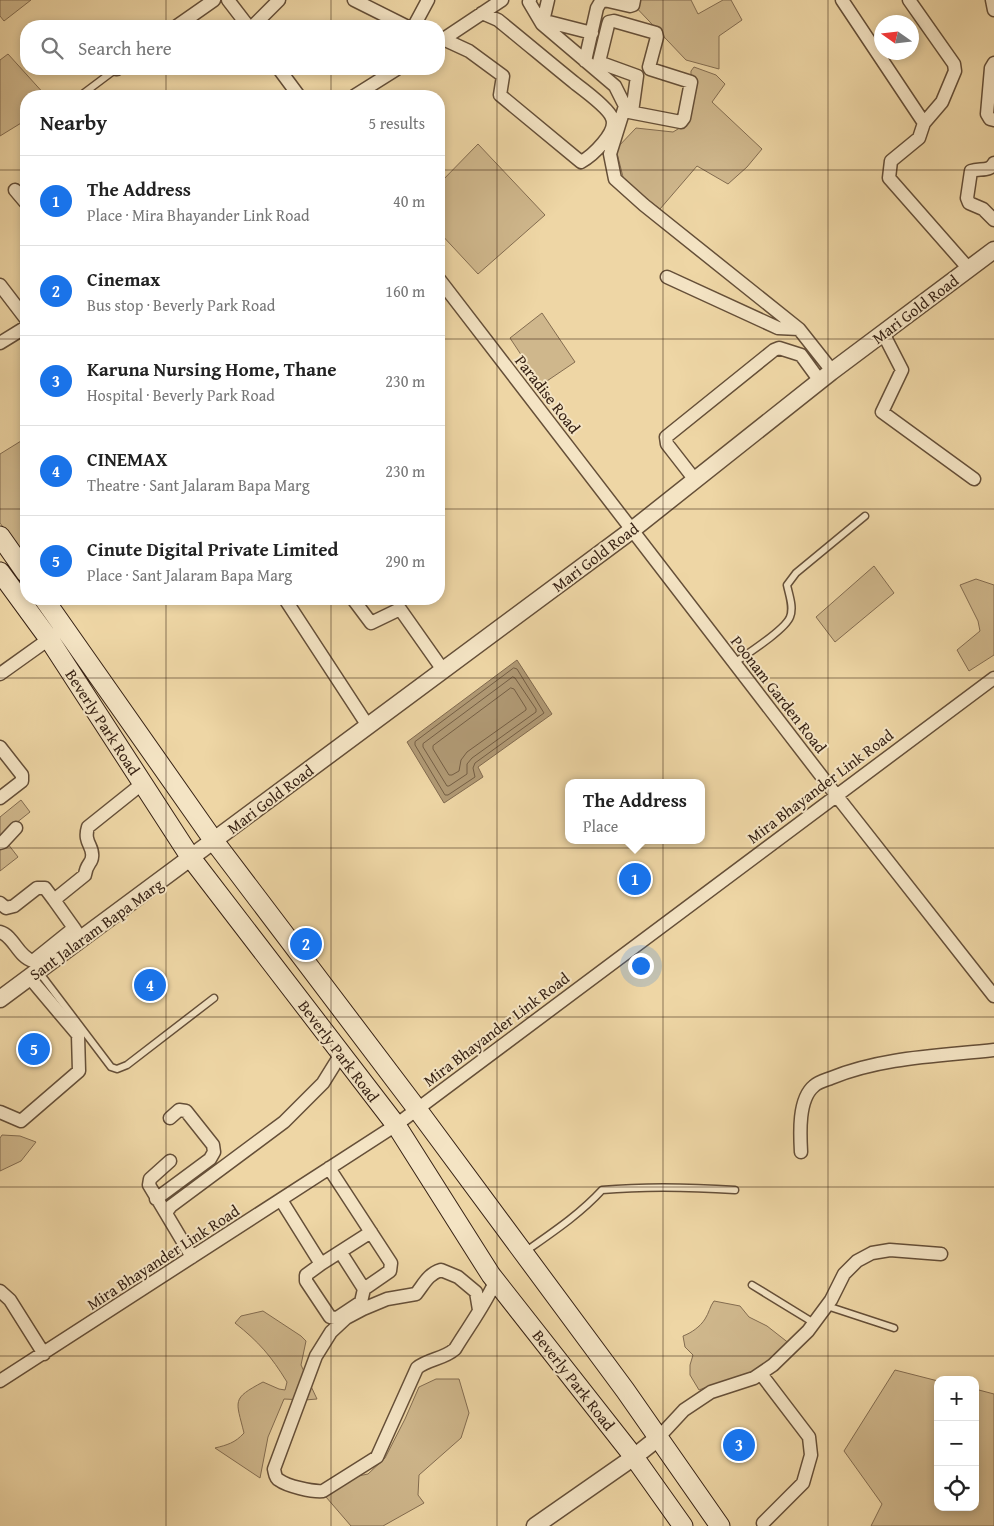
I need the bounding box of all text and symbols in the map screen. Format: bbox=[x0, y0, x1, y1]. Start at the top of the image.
north arrow bbox=[874, 15, 919, 60]
search box bbox=[20, 20, 445, 75]
icon: search bbox=[38, 34, 66, 62]
text: Search here bbox=[78, 34, 172, 62]
text: Nearby bbox=[40, 107, 107, 138]
text: 5 results bbox=[368, 111, 425, 135]
text: The Address bbox=[87, 175, 191, 203]
text: 1 bbox=[52, 189, 60, 213]
text: 40 m bbox=[393, 189, 425, 213]
text: Place · Mira Bhayander Link Road bbox=[87, 203, 310, 227]
text: Cinemax bbox=[87, 265, 160, 293]
street label: Mari Gold Road bbox=[867, 268, 964, 350]
text: 2 bbox=[52, 279, 60, 303]
text: 160 m bbox=[385, 279, 425, 303]
text: Bus stop · Beverly Park Road bbox=[87, 293, 275, 317]
street label: Paradise Road bbox=[510, 350, 587, 439]
text: Karuna Nursing Home, Thane bbox=[87, 355, 337, 383]
text: 3 bbox=[52, 369, 60, 393]
text: 230 m bbox=[385, 369, 425, 393]
text: Hospital · Beverly Park Road bbox=[87, 383, 275, 407]
text: CINEMAX bbox=[87, 445, 168, 473]
text: 4 bbox=[52, 459, 60, 483]
text: 230 m bbox=[385, 459, 425, 483]
text: Theatre · Sant Jalaram Bapa Marg bbox=[87, 473, 310, 497]
street label: Mari Gold Road bbox=[547, 516, 644, 598]
text: Cinute Digital Private Limited bbox=[87, 535, 339, 563]
text: 5 bbox=[52, 549, 60, 573]
text: 290 m bbox=[385, 549, 425, 573]
text: Place · Sant Jalaram Bapa Marg bbox=[87, 563, 292, 587]
street label: Poonam Garden Road bbox=[725, 630, 833, 758]
street label: Beverly Park Road bbox=[60, 664, 147, 780]
street label: Mira Bhayander Link Road bbox=[742, 723, 898, 849]
street label: Mari Gold Road bbox=[222, 758, 319, 840]
popup bbox=[565, 779, 705, 844]
text: The Address bbox=[583, 786, 687, 814]
text: Place bbox=[583, 814, 618, 838]
pin: 1 bbox=[619, 860, 651, 898]
street label: Sant Jalaram Bapa Marg bbox=[24, 872, 168, 986]
pin: 2 bbox=[290, 925, 322, 963]
your location bbox=[628, 953, 654, 979]
pin: 4 bbox=[134, 966, 166, 1004]
street label: Mira Bhayander Link Road bbox=[418, 966, 574, 1092]
street label: Beverly Park Road bbox=[293, 995, 386, 1107]
pin: 5 bbox=[18, 1030, 50, 1068]
street label: Mira Bhayander Link Road bbox=[82, 1198, 244, 1315]
street label: Beverly Park Road bbox=[527, 1324, 621, 1436]
map controls bbox=[934, 1376, 979, 1511]
button: + bbox=[934, 1376, 979, 1421]
button: − bbox=[934, 1421, 979, 1466]
pin: 3 bbox=[723, 1426, 755, 1464]
button: locate bbox=[934, 1466, 979, 1511]

